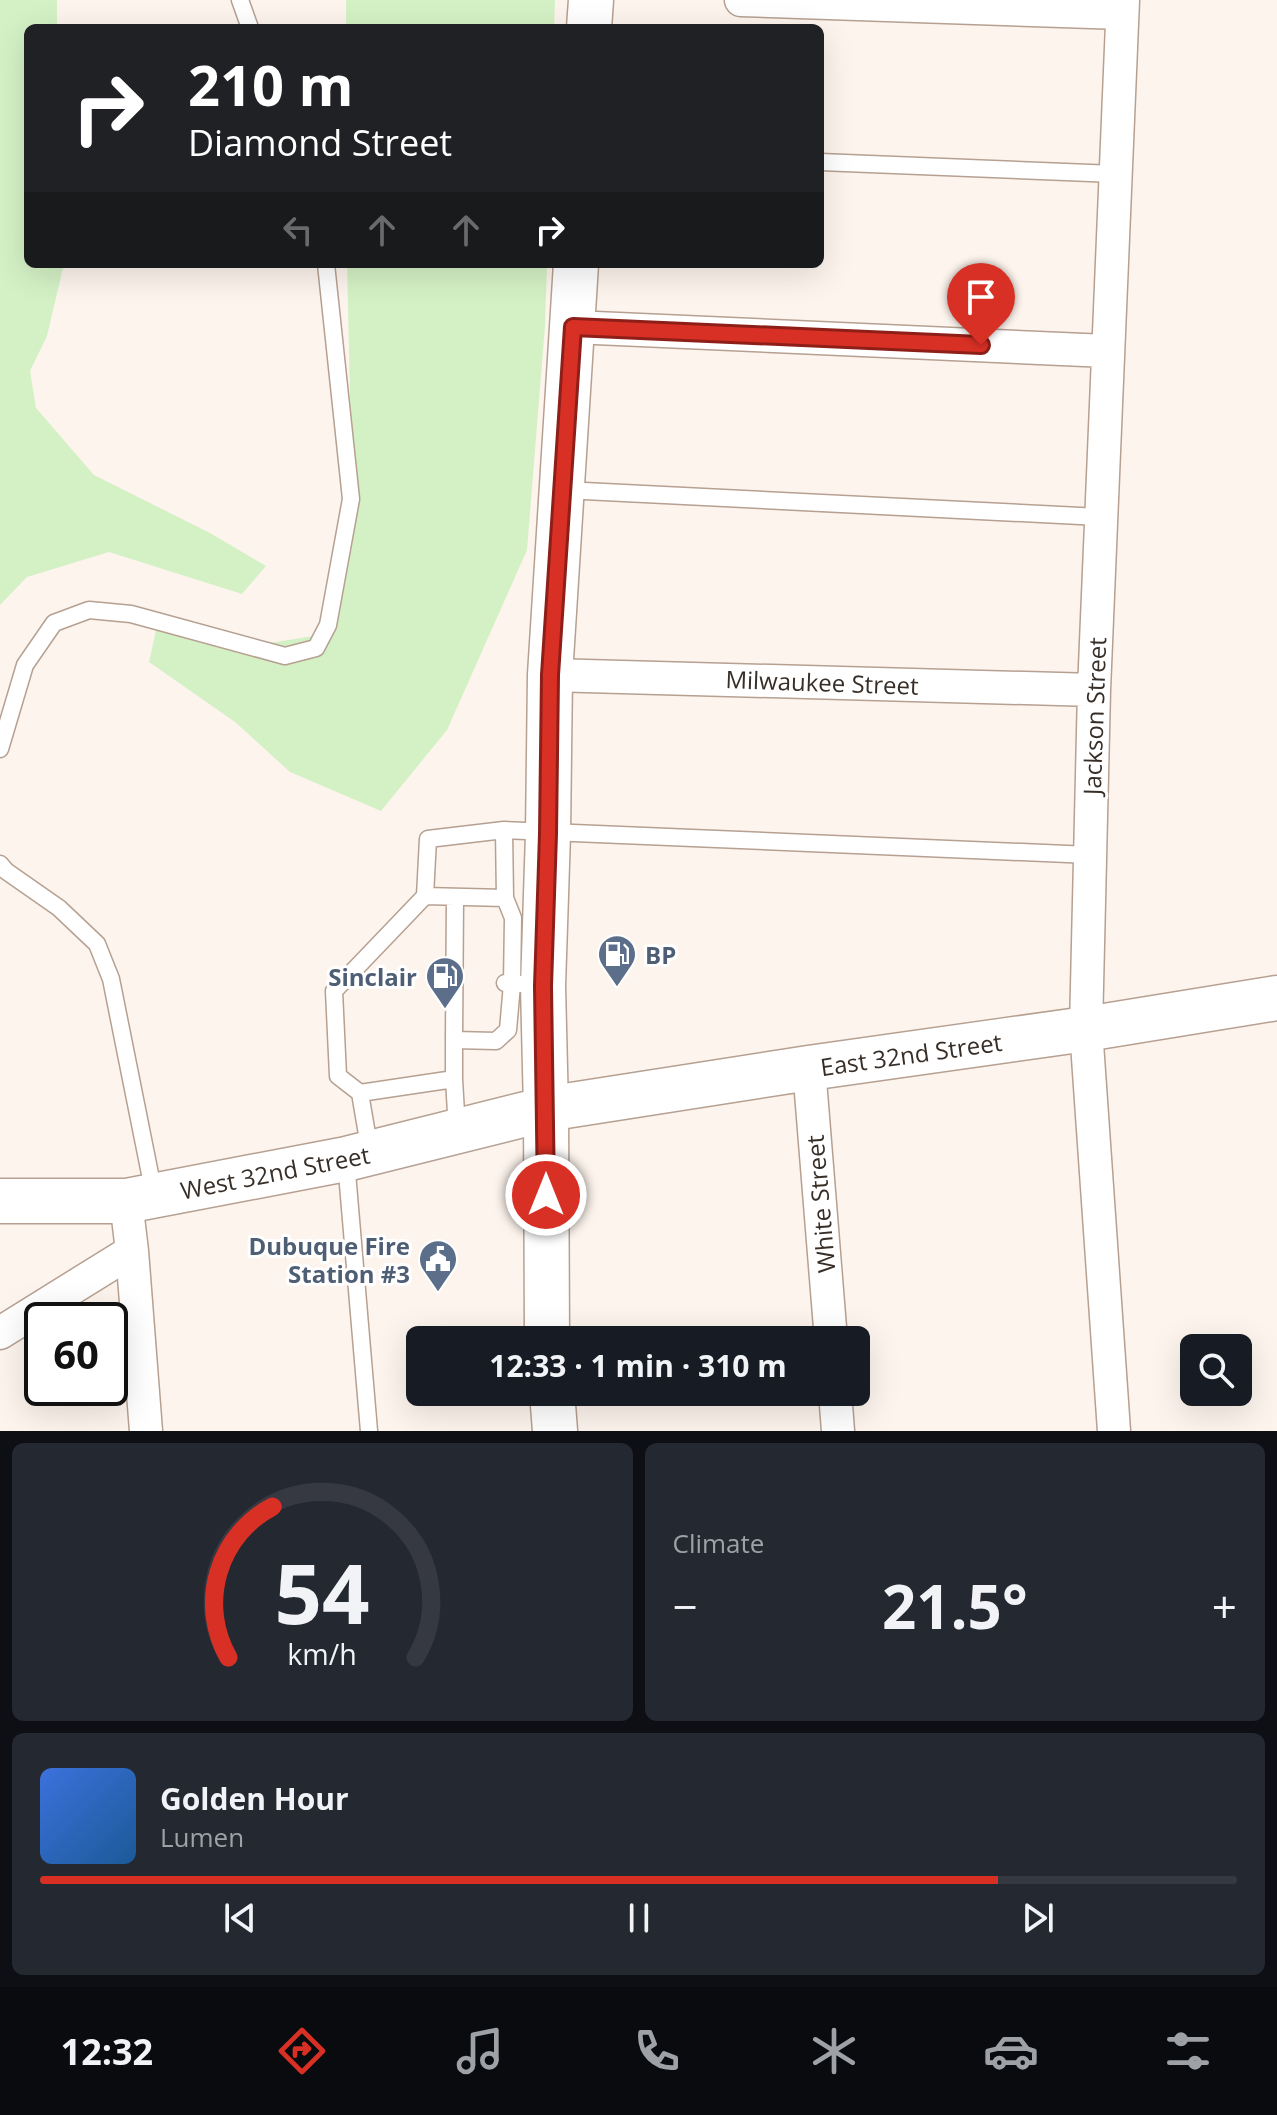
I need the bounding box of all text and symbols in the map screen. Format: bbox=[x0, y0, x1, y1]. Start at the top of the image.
text: 210 m bbox=[188, 46, 354, 122]
icon: right bbox=[56, 56, 160, 160]
text: Diamond Street bbox=[188, 118, 452, 167]
icon: left bbox=[276, 208, 320, 252]
icon: ahead bbox=[360, 208, 404, 252]
icon: ahead bbox=[444, 208, 488, 252]
icon: right bbox=[528, 208, 572, 252]
pin bbox=[947, 263, 1015, 345]
icon: arrive bbox=[959, 275, 1003, 319]
street label: Jackson Street bbox=[1075, 637, 1113, 797]
street label: Milwaukee Street bbox=[725, 662, 919, 702]
fuel station icon: BP bbox=[596, 933, 638, 988]
place label: BP bbox=[645, 938, 676, 971]
fuel station icon: Sinclair bbox=[424, 955, 466, 1010]
place label: Sinclair bbox=[328, 960, 417, 993]
street label: East 32nd Street bbox=[818, 1025, 1004, 1083]
street label: White Street bbox=[798, 1134, 842, 1274]
street label: West 32nd Street bbox=[178, 1137, 372, 1207]
position arrow bbox=[504, 1153, 588, 1237]
place label: Dubuque Fire Station #3 bbox=[249, 1229, 410, 1290]
public building icon: Dubuque Fire Station #3 bbox=[417, 1238, 459, 1293]
speed limit sign: 60 bbox=[24, 1302, 128, 1406]
map controls bbox=[1180, 1334, 1252, 1406]
button: search bbox=[1180, 1334, 1252, 1406]
text: 12:33 · 1 min · 310 m bbox=[489, 1345, 787, 1386]
text: Climate bbox=[673, 1525, 764, 1561]
text: 54 bbox=[275, 1535, 370, 1648]
text: 21.5° bbox=[882, 1565, 1028, 1647]
text: − bbox=[673, 1576, 698, 1636]
text: + bbox=[1212, 1576, 1237, 1636]
text: km/h bbox=[288, 1634, 357, 1673]
text: Golden Hour bbox=[160, 1778, 349, 1819]
text: Lumen bbox=[160, 1819, 244, 1855]
icon: previous bbox=[218, 1896, 262, 1940]
icon: pause bbox=[617, 1896, 661, 1940]
icon: next bbox=[1016, 1896, 1060, 1940]
icon: directions bbox=[274, 2023, 330, 2079]
icon: music bbox=[452, 2023, 508, 2079]
icon: phone bbox=[629, 2023, 685, 2079]
icon: climate bbox=[806, 2023, 862, 2079]
icon: car bbox=[983, 2023, 1039, 2079]
icon: filters bbox=[1160, 2023, 1216, 2079]
text: 12:32 bbox=[61, 2027, 153, 2076]

